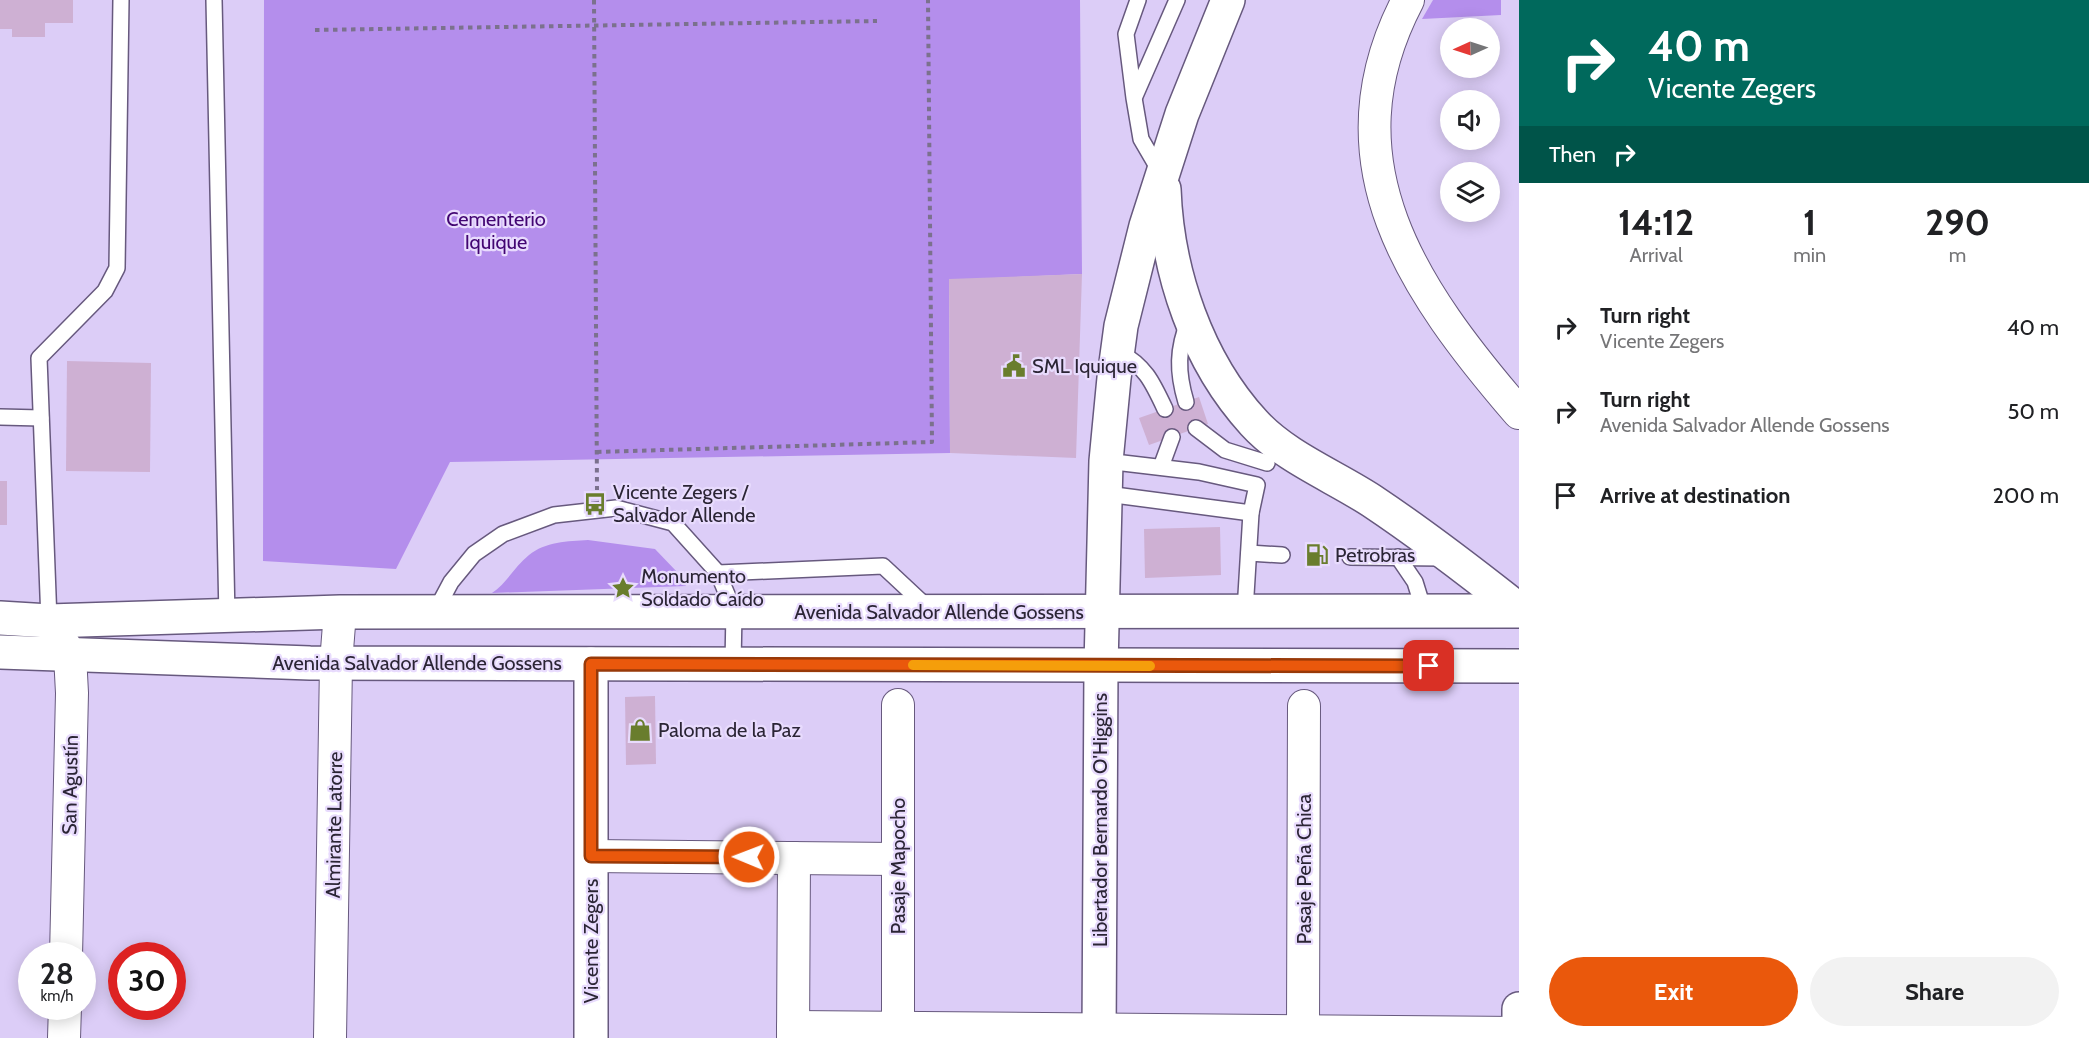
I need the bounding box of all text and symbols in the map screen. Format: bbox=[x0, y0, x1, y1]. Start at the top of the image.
north arrow bbox=[1440, 18, 1500, 78]
map controls bbox=[1440, 18, 1500, 222]
text: 40 m bbox=[1648, 20, 1750, 72]
icon: right bbox=[1549, 24, 1627, 102]
text: Vicente Zegers bbox=[1648, 72, 1816, 105]
button: sound bbox=[1440, 90, 1500, 150]
icon: right bbox=[1608, 138, 1641, 171]
text: Then bbox=[1549, 141, 1596, 168]
button: layers bbox=[1440, 162, 1500, 222]
text: 14:12 bbox=[1618, 200, 1694, 244]
text: 1 bbox=[1803, 200, 1816, 244]
text: 290 bbox=[1925, 200, 1990, 244]
park label: Cementerio Iquique bbox=[446, 207, 546, 254]
text: Arrival bbox=[1629, 243, 1683, 267]
text: min bbox=[1793, 243, 1826, 267]
text: m bbox=[1949, 243, 1966, 267]
text: Turn right bbox=[1600, 302, 1690, 329]
icon: right bbox=[1549, 311, 1582, 344]
text: 40 m bbox=[2007, 314, 2059, 341]
text: Vicente Zegers bbox=[1600, 329, 1724, 353]
public building icon: SML Iquique bbox=[1001, 353, 1027, 379]
place label: SML Iquique bbox=[1032, 354, 1137, 378]
text: Turn right bbox=[1600, 386, 1690, 413]
icon: right bbox=[1549, 395, 1582, 428]
text: 50 m bbox=[2007, 398, 2059, 425]
text: Avenida Salvador Allende Gossens bbox=[1600, 413, 1890, 437]
icon: arrive bbox=[1549, 479, 1582, 512]
place label: Vicente Zegers / Salvador Allende bbox=[613, 480, 755, 527]
text: Arrive at destination bbox=[1600, 482, 1790, 509]
text: 200 m bbox=[1993, 482, 2059, 509]
bus stop icon: Vicente Zegers / Salvador Allende bbox=[582, 491, 608, 517]
fuel station icon: Petrobras bbox=[1304, 542, 1330, 568]
place label: Petrobras bbox=[1335, 543, 1415, 567]
place label: Monumento Soldado Caído bbox=[641, 564, 764, 611]
place icon: Monumento Soldado Caído bbox=[610, 575, 636, 601]
street label: Avenida Salvador Allende Gossens bbox=[794, 600, 1084, 624]
pin bbox=[1403, 640, 1454, 691]
icon: arrive bbox=[1412, 649, 1445, 682]
street label: Avenida Salvador Allende Gossens bbox=[272, 651, 562, 675]
street label: Libertador Bernardo O'Higgins bbox=[1088, 693, 1112, 947]
shop icon: Paloma de la Paz bbox=[627, 717, 653, 743]
place label: Paloma de la Paz bbox=[658, 718, 801, 742]
street label: San Agustín bbox=[57, 735, 83, 835]
street label: Almirante Latorre bbox=[321, 752, 347, 898]
street label: Pasaje Peña Chica bbox=[1292, 793, 1316, 944]
street label: Pasaje Mapocho bbox=[886, 798, 910, 934]
position arrow bbox=[717, 825, 781, 889]
street label: Vicente Zegers bbox=[579, 879, 603, 1003]
speed limit sign: 30 bbox=[108, 942, 186, 1020]
text: 28 bbox=[40, 955, 74, 992]
button: Exit bbox=[1549, 957, 1798, 1026]
button: Share bbox=[1810, 957, 2059, 1026]
text: km/h bbox=[41, 987, 73, 1005]

